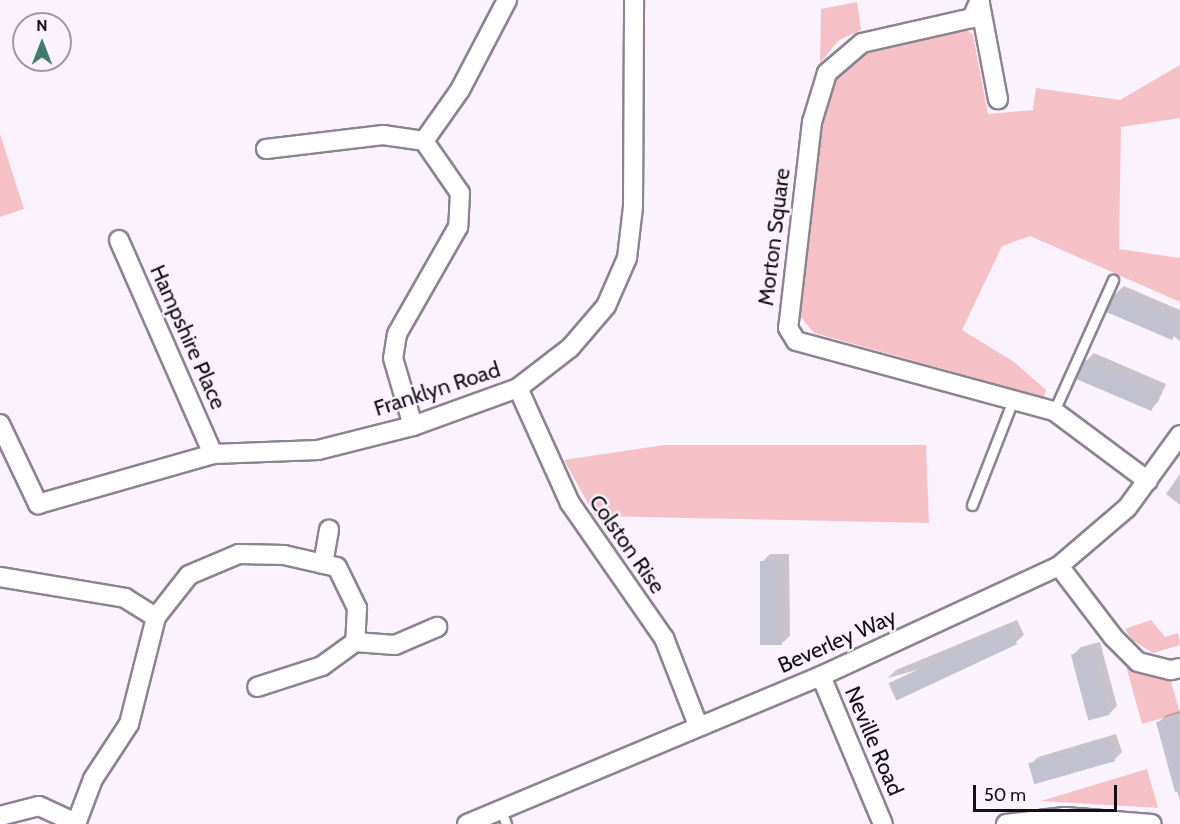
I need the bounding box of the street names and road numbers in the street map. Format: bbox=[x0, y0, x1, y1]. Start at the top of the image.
street label: Morton Square bbox=[752, 167, 796, 307]
street label: Hampshire Place bbox=[144, 261, 232, 413]
street label: Franklyn Road bbox=[371, 356, 503, 422]
street label: Colston Rise bbox=[583, 490, 671, 598]
street label: Beverley Way bbox=[774, 603, 900, 679]
street label: Neville Road bbox=[839, 682, 909, 800]

